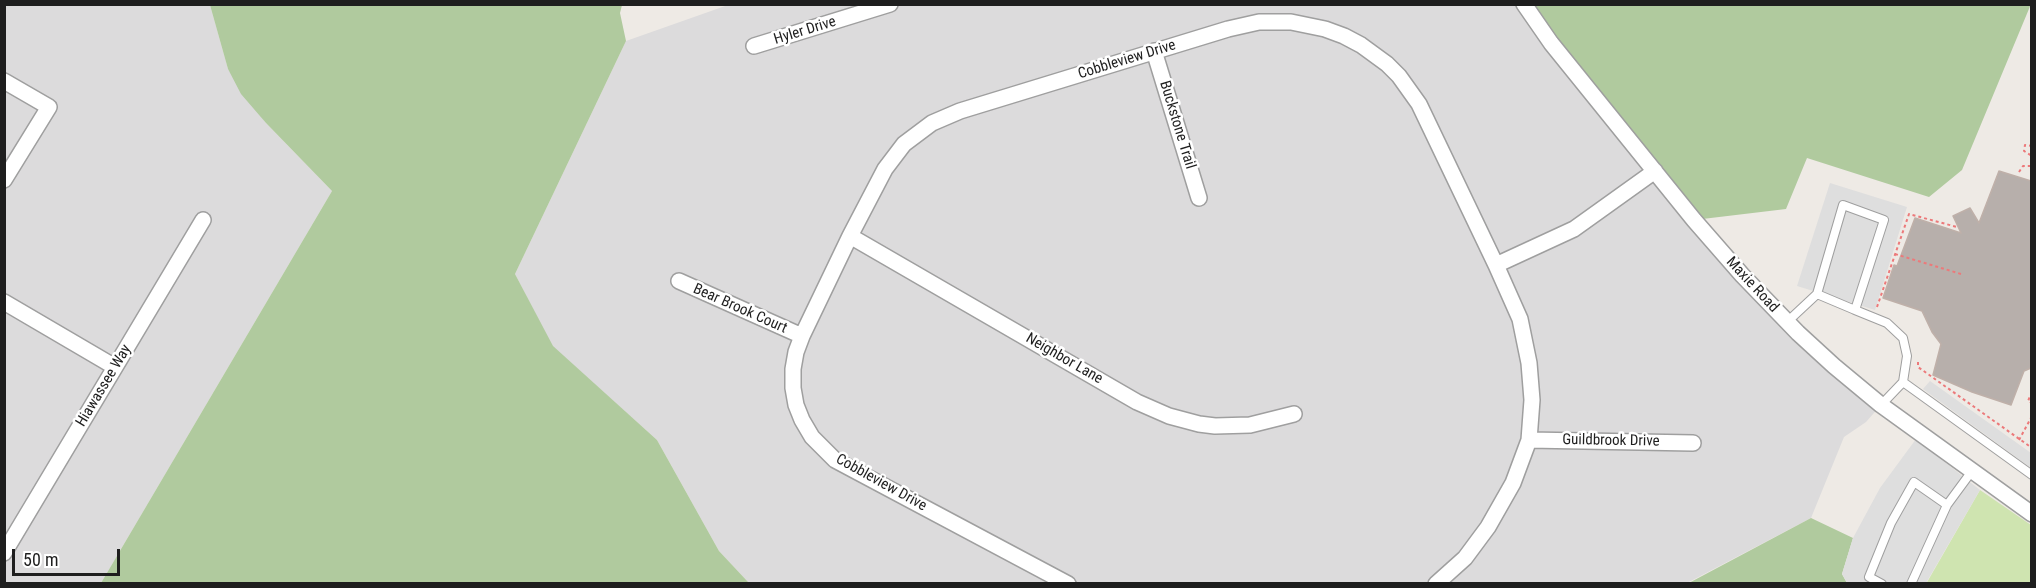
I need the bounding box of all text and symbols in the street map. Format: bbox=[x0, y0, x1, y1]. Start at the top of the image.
street label: Hyler Drive bbox=[772, 13, 838, 49]
street label: Cobbleview Drive bbox=[1076, 37, 1178, 83]
street label: Buckstone Trail bbox=[1155, 79, 1199, 171]
street label: Maxie Road bbox=[1722, 254, 1782, 316]
street label: Bear Brook Court bbox=[690, 280, 790, 338]
street label: Neighbor Lane bbox=[1022, 330, 1106, 388]
street label: Hiawassee Way bbox=[72, 342, 136, 430]
street label: Guildbrook Drive bbox=[1562, 431, 1660, 451]
street label: Cobbleview Drive bbox=[832, 451, 930, 515]
scale bar bbox=[15, 537, 123, 575]
text: 50 m bbox=[23, 549, 58, 570]

